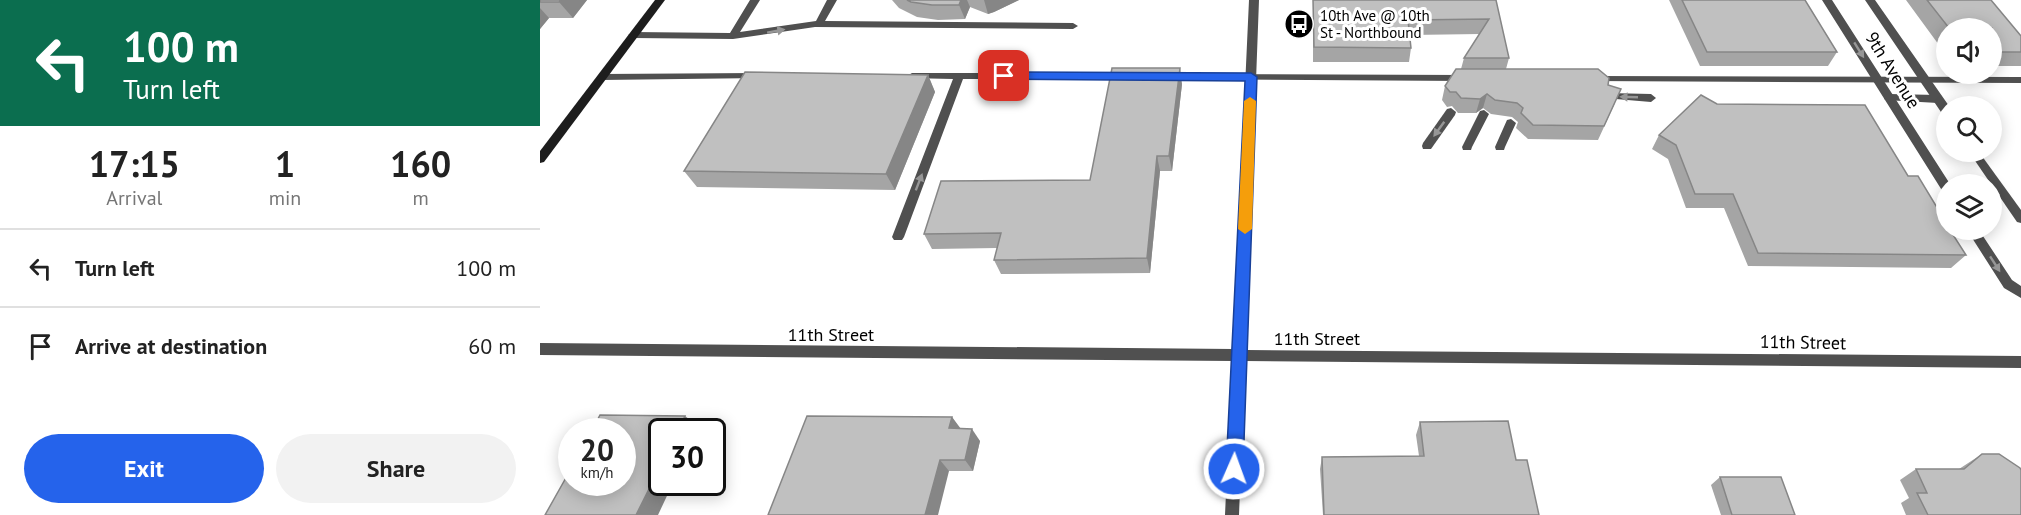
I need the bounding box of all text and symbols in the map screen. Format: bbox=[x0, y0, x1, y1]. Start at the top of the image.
place label: 10th Ave @ 10th St - Northbound bbox=[1320, 6, 1430, 42]
bus stop icon: 10th Ave @ 10th St - Northbound bbox=[1283, 8, 1315, 40]
map controls bbox=[1936, 18, 2002, 240]
button: sound bbox=[1936, 18, 2002, 84]
text: 100 m bbox=[123, 19, 239, 74]
icon: left bbox=[24, 24, 102, 102]
one-way arrow bbox=[767, 26, 786, 35]
street label: 9th Avenue bbox=[1860, 27, 1926, 113]
one-way arrow bbox=[1853, 41, 1864, 58]
pin bbox=[978, 50, 1029, 101]
icon: arrive bbox=[987, 59, 1020, 92]
text: Turn left bbox=[123, 72, 220, 106]
one-way arrow bbox=[1620, 93, 1639, 102]
button: search bbox=[1936, 96, 2002, 162]
one-way arrow bbox=[1433, 121, 1445, 137]
text: 17:15 bbox=[89, 140, 180, 187]
text: 1 bbox=[275, 140, 295, 187]
text: 160 bbox=[390, 140, 451, 187]
one-way arrow bbox=[914, 173, 924, 191]
button: layers bbox=[1936, 174, 2002, 240]
text: Arrival bbox=[106, 185, 162, 211]
text: min bbox=[269, 185, 301, 211]
text: m bbox=[413, 185, 429, 211]
icon: left bbox=[24, 252, 57, 285]
text: Turn left bbox=[75, 254, 155, 282]
text: 100 m bbox=[456, 254, 516, 282]
one-way arrow bbox=[1989, 255, 2000, 272]
street label: 11th Street bbox=[788, 323, 874, 346]
street label: 11th Street bbox=[1274, 327, 1360, 350]
icon: arrive bbox=[24, 330, 57, 363]
street label: 11th Street bbox=[1760, 330, 1846, 354]
text: Arrive at destination bbox=[75, 332, 267, 360]
text: 60 m bbox=[468, 332, 516, 360]
speed limit sign: 30 bbox=[648, 418, 726, 496]
text: 20 bbox=[580, 430, 614, 469]
button: Exit bbox=[24, 434, 264, 503]
button: Share bbox=[276, 434, 516, 503]
position arrow bbox=[1202, 437, 1266, 501]
text: km/h bbox=[581, 463, 613, 482]

